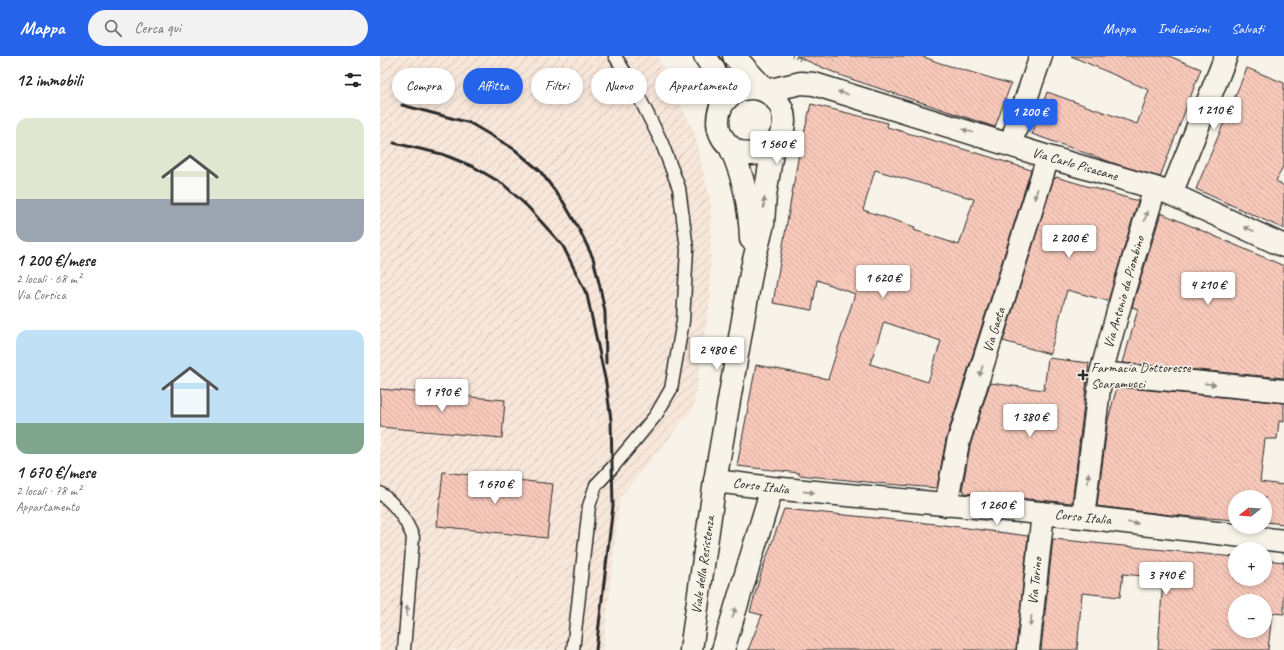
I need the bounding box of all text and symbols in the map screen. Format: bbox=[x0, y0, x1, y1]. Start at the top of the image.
search box bbox=[88, 10, 368, 46]
text: Mappa bbox=[20, 16, 64, 40]
icon: search bbox=[102, 17, 124, 39]
text: Cerca qui bbox=[134, 19, 181, 38]
text: Mappa bbox=[1103, 20, 1136, 37]
text: Indicazioni bbox=[1158, 20, 1209, 37]
text: Salvati bbox=[1231, 20, 1264, 37]
chip: Compra bbox=[392, 68, 455, 104]
chip: Affitta bbox=[463, 68, 523, 104]
chip: Filtri bbox=[531, 68, 583, 104]
chip: Nuovo bbox=[591, 68, 647, 104]
chip: Appartamento bbox=[655, 68, 751, 104]
icon: filters bbox=[342, 69, 364, 91]
text: 12 immobili bbox=[16, 70, 82, 91]
one-way arrow bbox=[837, 90, 849, 96]
pin: 1 210 € bbox=[1177, 97, 1251, 131]
pin: 1 200 € bbox=[993, 99, 1067, 133]
text: 1 210 € bbox=[1196, 102, 1232, 118]
text: 1 200 € bbox=[1012, 104, 1048, 120]
one-way arrow bbox=[961, 128, 973, 134]
pin: 1 560 € bbox=[740, 131, 814, 165]
text: 1 560 € bbox=[759, 136, 795, 152]
icon: home bbox=[154, 144, 226, 216]
street label: Via Carlo Pisacane bbox=[1030, 144, 1121, 185]
one-way arrow bbox=[1033, 188, 1039, 200]
one-way arrow bbox=[761, 197, 768, 209]
one-way arrow bbox=[1143, 209, 1149, 221]
pin: 2 200 € bbox=[1032, 225, 1106, 259]
one-way arrow bbox=[1243, 226, 1254, 232]
text: 2 200 € bbox=[1051, 230, 1087, 246]
street label: Via Antonio da Piombino bbox=[1100, 233, 1148, 350]
text: 1 200 €/mese bbox=[16, 250, 95, 271]
pin: 1 620 € bbox=[846, 265, 920, 299]
text: 1 620 € bbox=[865, 270, 901, 286]
text: 2 locali · 68 m² bbox=[16, 271, 81, 287]
pin: 4 210 € bbox=[1171, 272, 1245, 306]
text: 4 210 € bbox=[1190, 277, 1226, 293]
text: Via Corsica bbox=[16, 287, 66, 303]
street label: Via Gaeta bbox=[979, 304, 1009, 354]
pin: 2 480 € bbox=[680, 337, 754, 371]
text: 2 480 € bbox=[699, 342, 735, 358]
icon: home bbox=[154, 356, 226, 428]
place label: Farmacia Dottoresse Scaramucci bbox=[1091, 359, 1192, 392]
one-way arrow bbox=[978, 366, 984, 378]
marker: Farmacia Dottoresse Scaramucci bbox=[1078, 370, 1088, 380]
pin: 1 790 € bbox=[405, 379, 479, 413]
one-way arrow bbox=[1204, 381, 1216, 387]
text: 1 790 € bbox=[424, 384, 460, 400]
pin: 1 380 € bbox=[993, 404, 1067, 438]
text: 1 380 € bbox=[1012, 409, 1048, 425]
text: 1 670 €/mese bbox=[16, 462, 95, 483]
pin: 1 670 € bbox=[458, 471, 532, 505]
one-way arrow bbox=[1085, 472, 1091, 484]
street label: Corso Italia bbox=[732, 474, 791, 498]
text: 1 670 € bbox=[477, 476, 513, 492]
text: 2 locali · 78 m² bbox=[16, 483, 81, 499]
one-way arrow bbox=[803, 488, 815, 495]
north arrow bbox=[1228, 490, 1272, 534]
map controls bbox=[1228, 490, 1272, 638]
pin: 1 260 € bbox=[960, 492, 1034, 526]
text: 1 260 € bbox=[979, 497, 1015, 513]
text: Appartamento bbox=[16, 499, 79, 515]
street label: Corso Italia bbox=[1054, 506, 1113, 529]
street label: Viale della Resistenza bbox=[688, 514, 718, 615]
one-way arrow bbox=[1127, 520, 1139, 526]
button: + bbox=[1228, 542, 1272, 586]
street label: Via Torino bbox=[1024, 554, 1046, 606]
pin: 3 740 € bbox=[1129, 562, 1203, 596]
text: 3 740 € bbox=[1148, 567, 1184, 583]
button: − bbox=[1228, 594, 1272, 638]
one-way arrow bbox=[403, 605, 410, 617]
one-way arrow bbox=[731, 606, 737, 618]
one-way arrow bbox=[1028, 615, 1034, 627]

